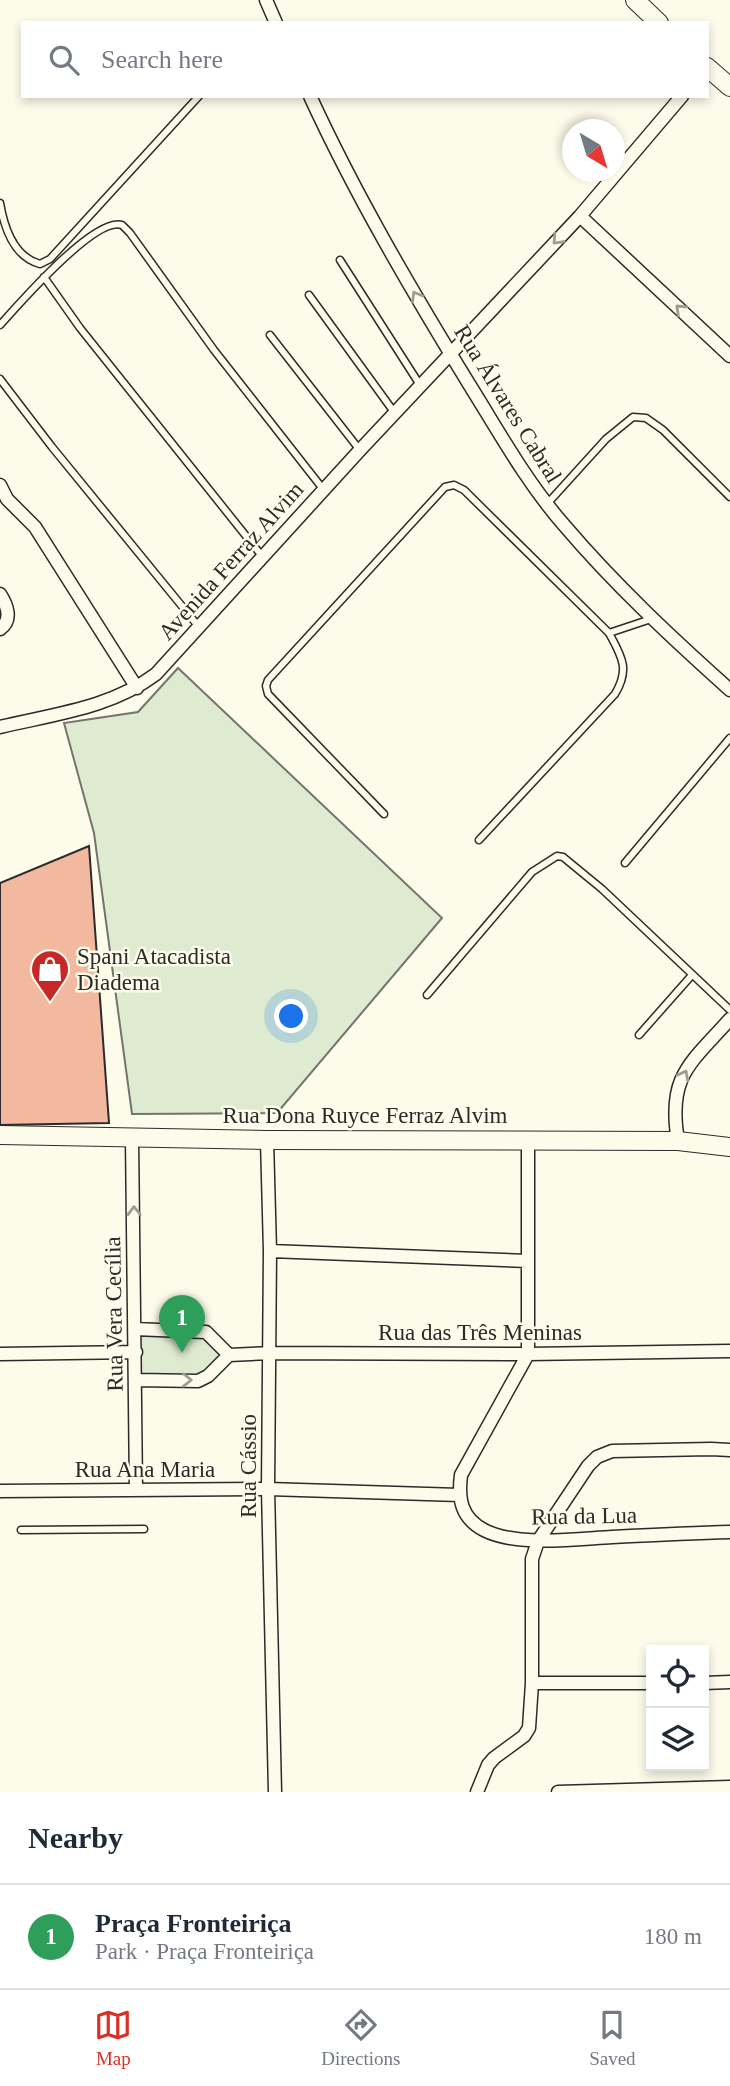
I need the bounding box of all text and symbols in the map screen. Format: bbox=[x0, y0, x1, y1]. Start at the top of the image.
search box bbox=[21, 21, 709, 98]
icon: search bbox=[45, 41, 83, 79]
text: Search here bbox=[101, 45, 223, 74]
north arrow bbox=[562, 119, 625, 182]
one-way arrow bbox=[553, 232, 565, 245]
one-way arrow bbox=[412, 290, 425, 303]
one-way arrow bbox=[675, 305, 688, 318]
street label: Rua Álvares Cabral bbox=[449, 320, 567, 488]
street label: Avenida Ferraz Alvim bbox=[153, 477, 309, 645]
place label: Spani Atacadista Diadema bbox=[77, 944, 231, 995]
shop icon: Spani Atacadista Diadema bbox=[29, 948, 71, 1003]
your location bbox=[274, 999, 308, 1033]
one-way arrow bbox=[675, 1070, 689, 1082]
street label: Rua Dona Ruyce Ferraz Alvim bbox=[223, 1103, 508, 1128]
one-way arrow bbox=[126, 1206, 141, 1217]
street label: Rua Vera Cecília bbox=[100, 1236, 128, 1392]
pin: 1 bbox=[159, 1295, 205, 1353]
street label: Rua das Três Meninas bbox=[378, 1320, 582, 1345]
one-way arrow bbox=[183, 1372, 193, 1388]
street label: Rua Cássio bbox=[236, 1414, 261, 1518]
street label: Rua Ana Maria bbox=[75, 1457, 215, 1482]
street label: Rua da Lua bbox=[531, 1503, 637, 1529]
map controls bbox=[646, 1645, 709, 1771]
button: locate bbox=[646, 1645, 709, 1708]
button: layers bbox=[646, 1708, 709, 1771]
text: Nearby bbox=[28, 1821, 123, 1854]
text: Praça Fronteiriça bbox=[95, 1909, 292, 1938]
text: 1 bbox=[45, 1924, 57, 1949]
text: 180 m bbox=[644, 1924, 702, 1949]
text: Park · Praça Fronteiriça bbox=[95, 1939, 314, 1964]
tab: Map bbox=[94, 2006, 132, 2070]
tab: Directions bbox=[321, 2006, 400, 2070]
tab: Saved bbox=[589, 2006, 636, 2070]

